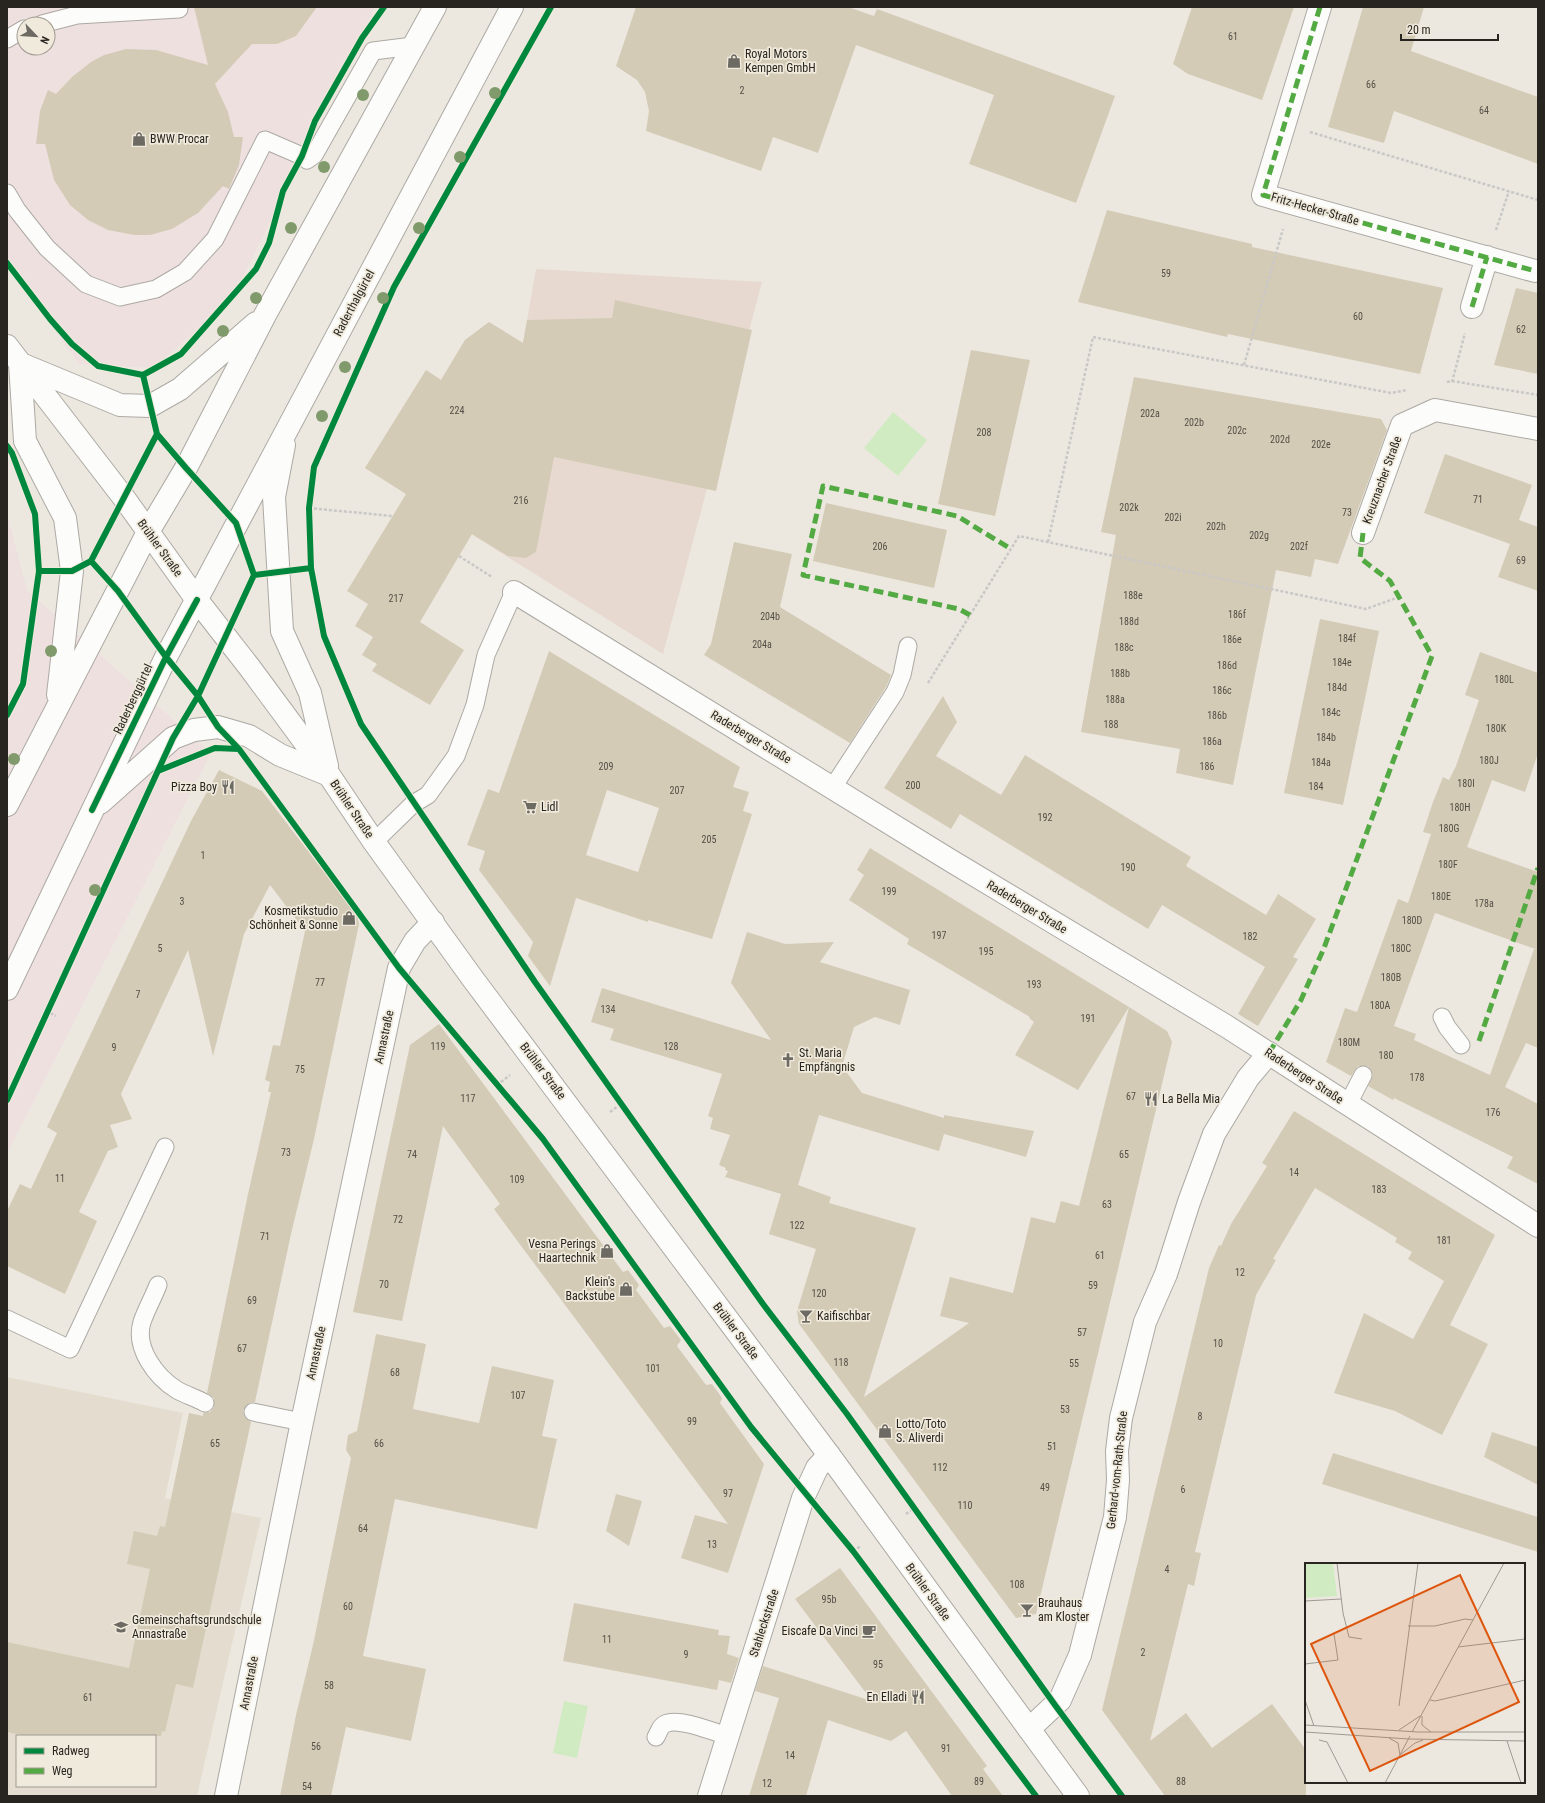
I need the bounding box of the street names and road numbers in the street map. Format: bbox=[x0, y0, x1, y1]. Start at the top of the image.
street label: Fritz-Hecker-Straße bbox=[1269, 190, 1361, 228]
street label: Raderthalgürtel bbox=[331, 267, 377, 339]
street label: Kreuznacher Straße bbox=[1360, 434, 1405, 526]
street label: Brühler Straße bbox=[135, 517, 186, 580]
street label: Raderberggürtel bbox=[111, 662, 155, 736]
street label: Raderberger Straße bbox=[708, 708, 794, 767]
street label: Brühler Straße bbox=[327, 777, 377, 841]
street label: Raderberger Straße bbox=[984, 878, 1070, 937]
street label: Annastraße bbox=[372, 1009, 397, 1065]
street label: Brühler Straße bbox=[517, 1040, 569, 1102]
street label: Raderberger Straße bbox=[1262, 1045, 1346, 1107]
street label: Brühler Straße bbox=[710, 1300, 762, 1362]
street label: Annastraße bbox=[304, 1325, 329, 1381]
street label: Gerhard-vom-Rath-Straße bbox=[1104, 1410, 1130, 1530]
street label: Brühler Straße bbox=[903, 1561, 954, 1624]
street label: Stahleckstraße bbox=[746, 1587, 782, 1659]
street label: Annastraße bbox=[237, 1655, 261, 1711]

